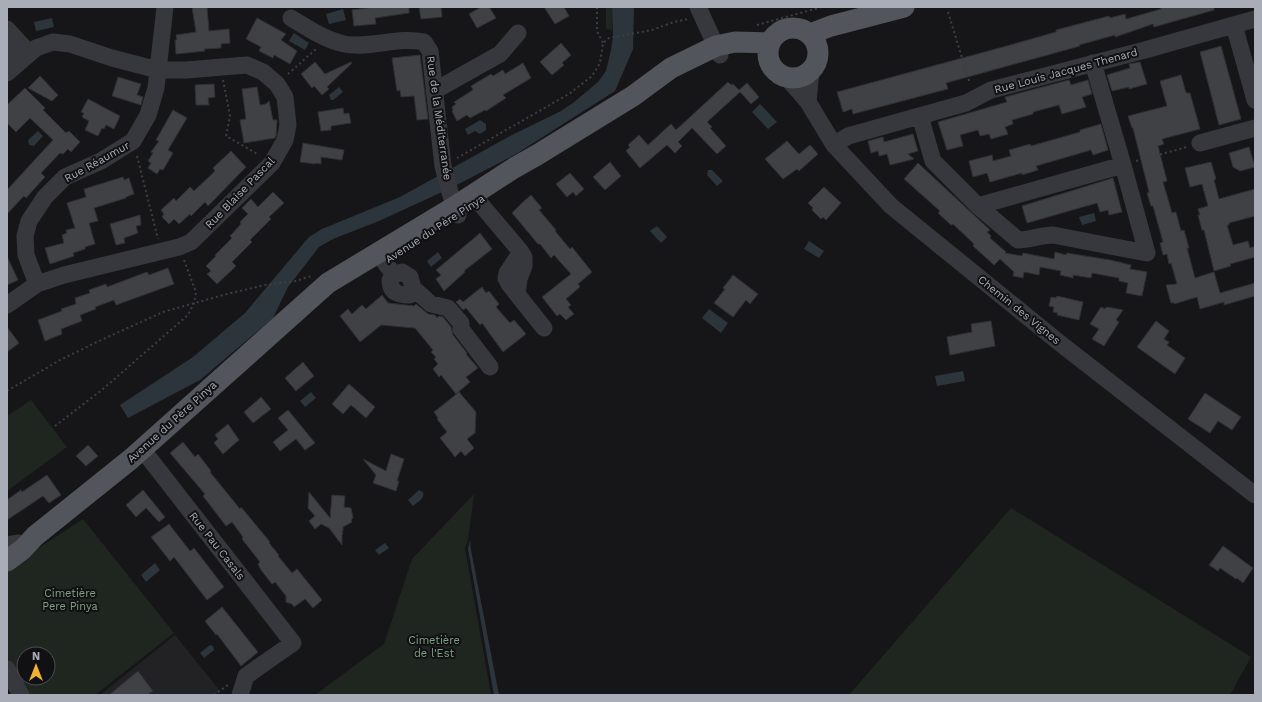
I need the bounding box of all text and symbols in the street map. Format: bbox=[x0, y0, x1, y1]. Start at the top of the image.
street label: Rue Louis Jacques Thenard bbox=[993, 46, 1139, 96]
street label: Rue de la Méditerranée bbox=[424, 55, 454, 181]
street label: Rue Réaumur bbox=[62, 139, 132, 185]
street label: Rue Blaise Pascal bbox=[203, 154, 278, 231]
street label: Avenue du Père Pinya bbox=[383, 192, 487, 266]
street label: Chemin des Vignes bbox=[975, 273, 1063, 347]
street label: Avenue du Père Pinya bbox=[125, 379, 219, 465]
street label: Rue Pau Casals bbox=[186, 509, 248, 583]
park label: Cimetière Pere Pinya bbox=[42, 587, 98, 613]
park label: Cimetière de l'Est bbox=[408, 634, 460, 660]
north arrow bbox=[16, 646, 56, 686]
text: N bbox=[32, 650, 40, 663]

